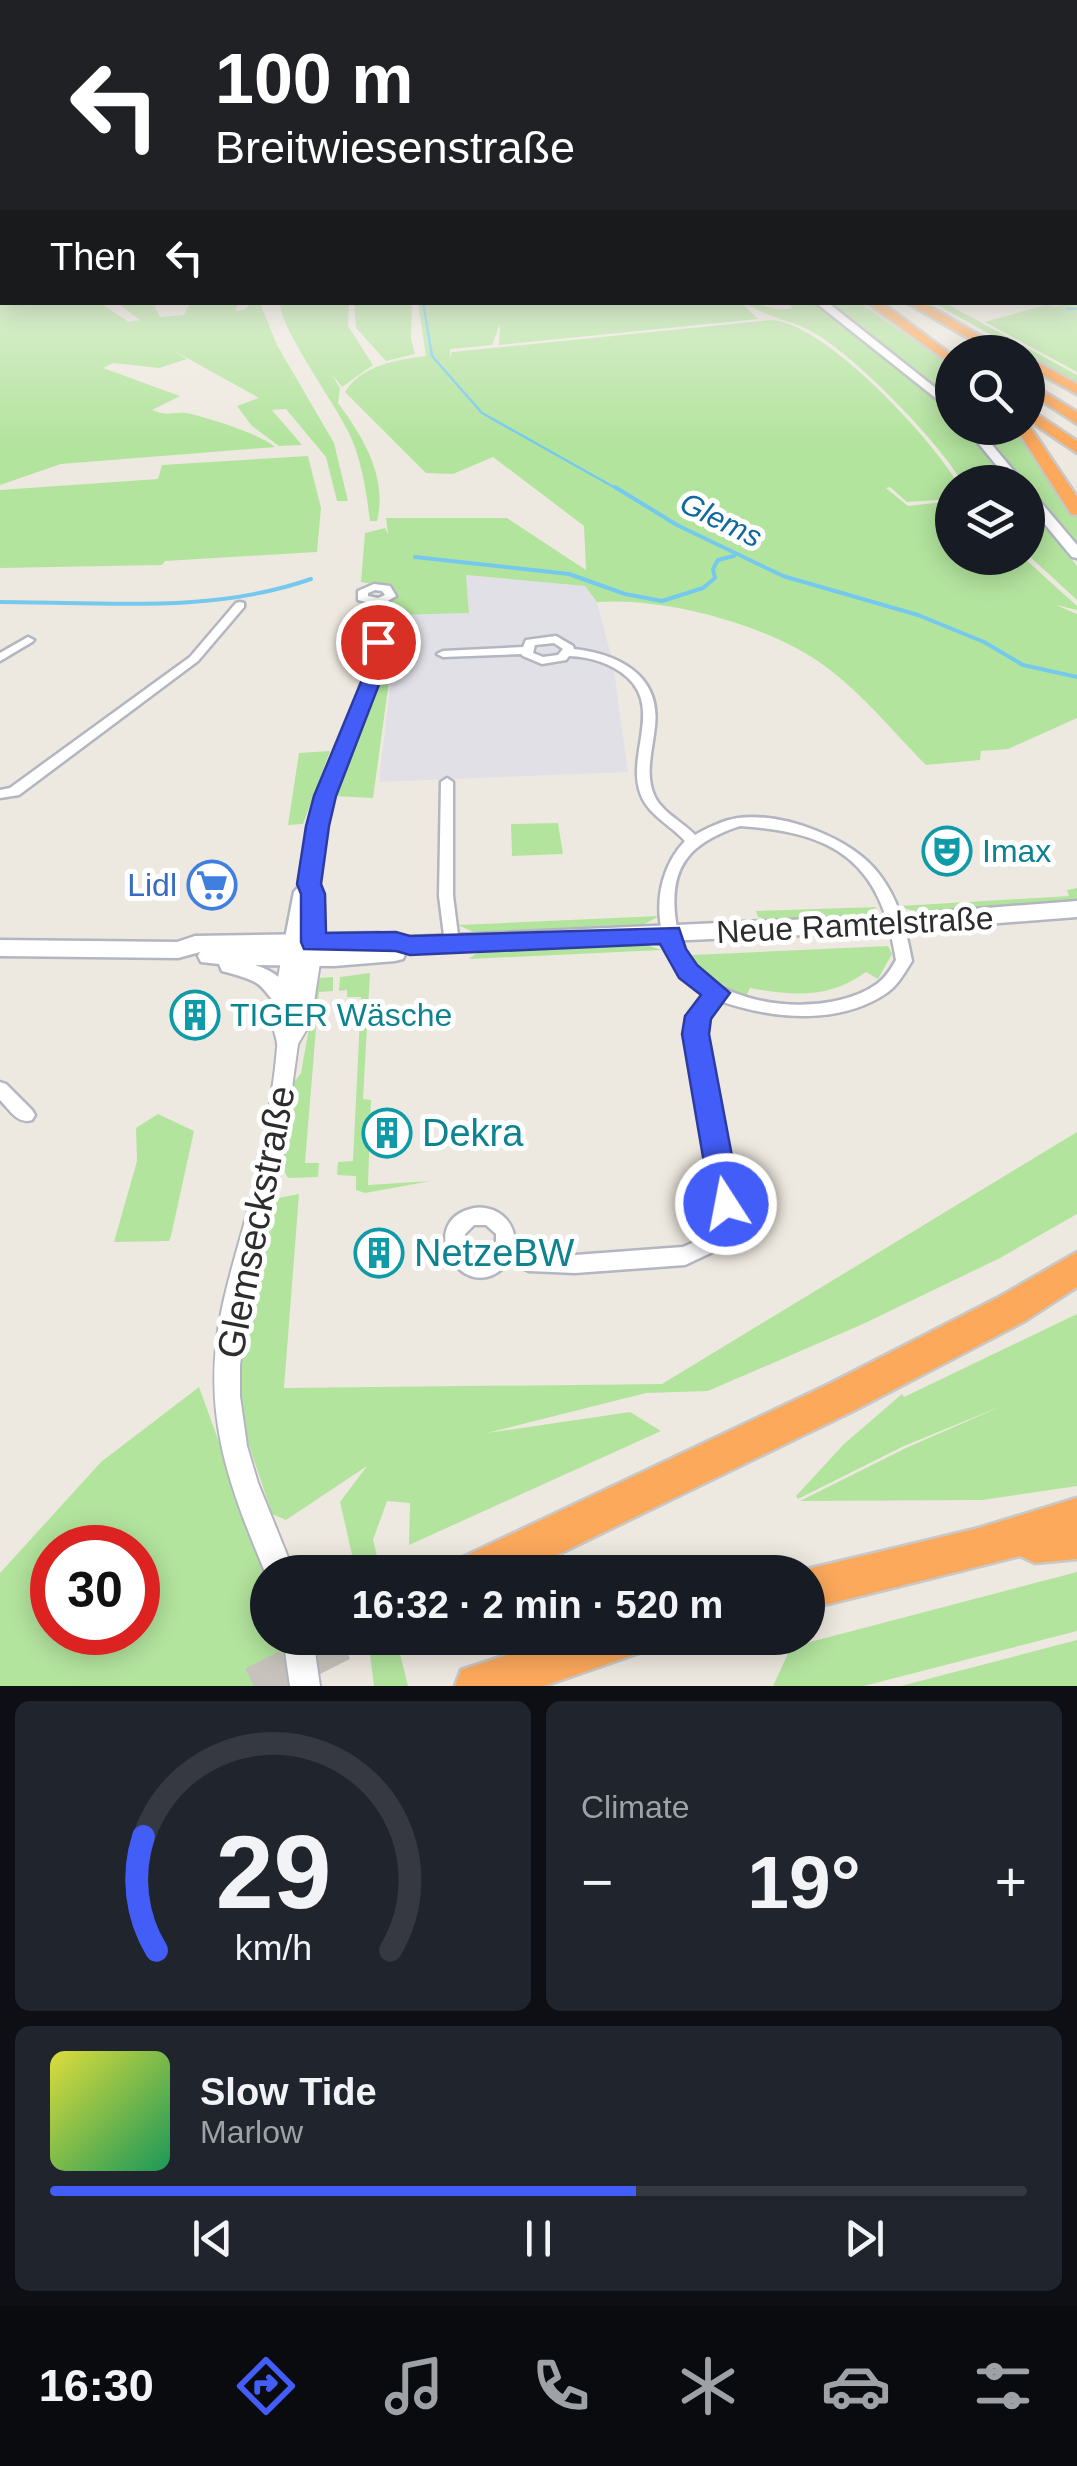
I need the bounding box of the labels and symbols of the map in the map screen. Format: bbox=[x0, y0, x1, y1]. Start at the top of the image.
water label: Glems bbox=[675, 486, 767, 553]
pin bbox=[336, 600, 421, 685]
theatre icon: Imax bbox=[921, 825, 973, 877]
place label: Imax bbox=[982, 833, 1051, 869]
supermarket icon: Lidl bbox=[186, 859, 238, 911]
place label: Lidl bbox=[127, 867, 177, 903]
street label: Neue Ramtelstraße bbox=[716, 900, 994, 950]
building icon: TIGER Wäsche bbox=[169, 989, 221, 1041]
place label: TIGER Wäsche bbox=[230, 997, 452, 1033]
street label: Glemseckstraße bbox=[209, 1082, 303, 1362]
building icon: Dekra bbox=[361, 1107, 413, 1159]
place label: Dekra bbox=[422, 1112, 524, 1154]
position arrow bbox=[674, 1152, 778, 1256]
building icon: NetzeBW bbox=[353, 1227, 405, 1279]
place label: NetzeBW bbox=[414, 1232, 575, 1274]
speed limit sign: 30 bbox=[30, 1525, 160, 1655]

